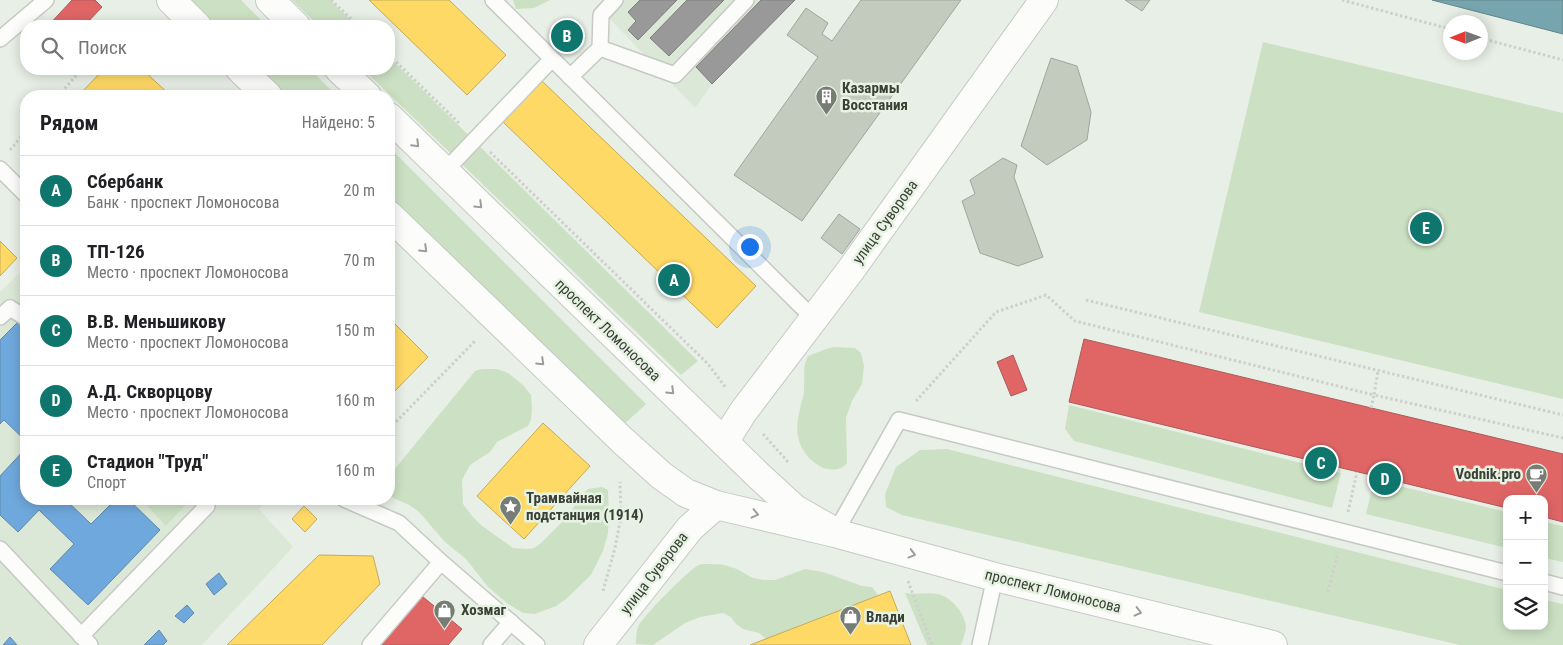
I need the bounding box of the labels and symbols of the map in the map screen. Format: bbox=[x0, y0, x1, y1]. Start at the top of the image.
north arrow bbox=[1443, 15, 1488, 60]
pin: B bbox=[551, 17, 583, 55]
place label: Казармы Восстания bbox=[842, 79, 908, 114]
building icon: Казармы Восстания bbox=[814, 85, 838, 116]
one-way arrow bbox=[410, 139, 419, 148]
street label: улица Суворова bbox=[849, 177, 921, 267]
one-way arrow bbox=[473, 199, 482, 208]
pin: E bbox=[1410, 209, 1442, 247]
your location bbox=[737, 234, 763, 260]
one-way arrow bbox=[418, 243, 427, 252]
pin: A bbox=[658, 261, 690, 299]
street label: проспект Ломоносова bbox=[552, 275, 664, 385]
one-way arrow bbox=[535, 356, 544, 365]
one-way arrow bbox=[665, 385, 674, 394]
pin: C bbox=[1305, 444, 1337, 482]
pin: D bbox=[1369, 460, 1401, 498]
cafe icon: Vodnik.pro bbox=[1525, 462, 1549, 493]
place label: Vodnik.pro bbox=[1455, 465, 1521, 483]
place label: Трамвайная подстанция (1914) bbox=[526, 489, 644, 524]
place icon: Трамвайная подстанция (1914) bbox=[498, 495, 522, 526]
one-way arrow bbox=[751, 508, 760, 519]
street label: улица Суворова bbox=[616, 528, 692, 618]
one-way arrow bbox=[908, 548, 917, 559]
street label: проспект Ломоносова bbox=[983, 565, 1123, 617]
shop icon: Хозмаг bbox=[433, 598, 457, 629]
place label: Хозмаг bbox=[461, 601, 507, 619]
shop icon: Влади bbox=[838, 605, 862, 636]
one-way arrow bbox=[1133, 606, 1142, 617]
place label: Влади bbox=[866, 608, 905, 626]

